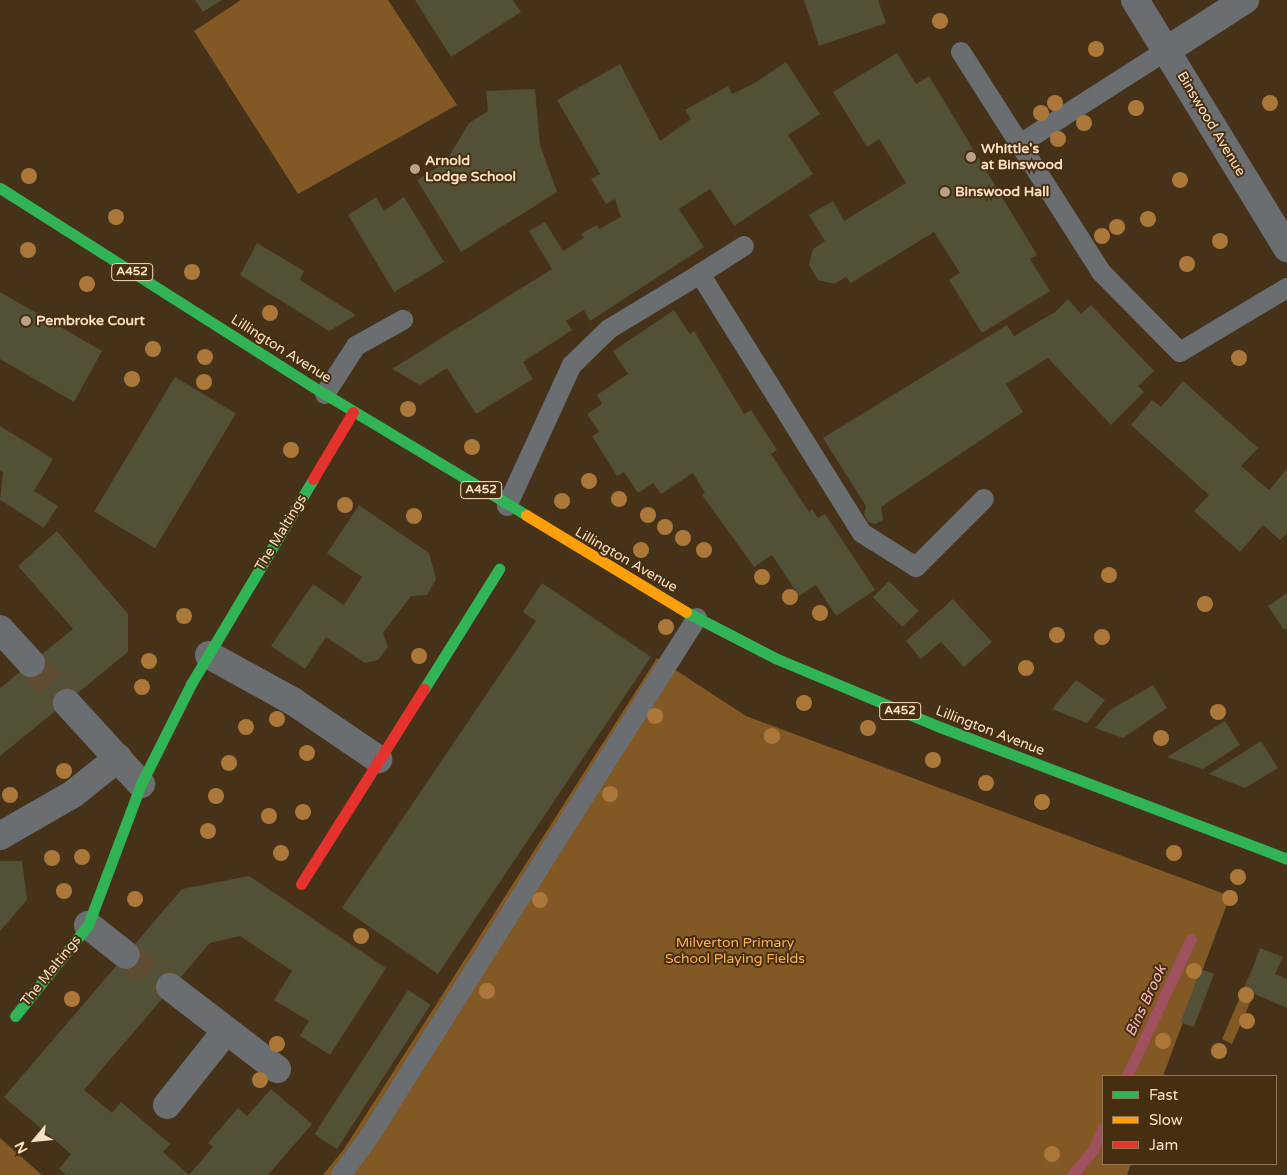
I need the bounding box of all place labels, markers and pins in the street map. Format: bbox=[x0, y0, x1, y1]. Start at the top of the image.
place label: Whittle's at Binswood bbox=[981, 141, 1063, 174]
marker: Whittle's at Binswood bbox=[965, 151, 977, 163]
place label: Arnold Lodge School bbox=[425, 153, 516, 186]
marker: Arnold Lodge School bbox=[409, 163, 421, 175]
place label: Binswood Hall bbox=[955, 184, 1049, 200]
marker: Binswood Hall bbox=[939, 186, 951, 198]
place label: Pembroke Court bbox=[36, 313, 145, 329]
marker: Pembroke Court bbox=[20, 315, 32, 327]

